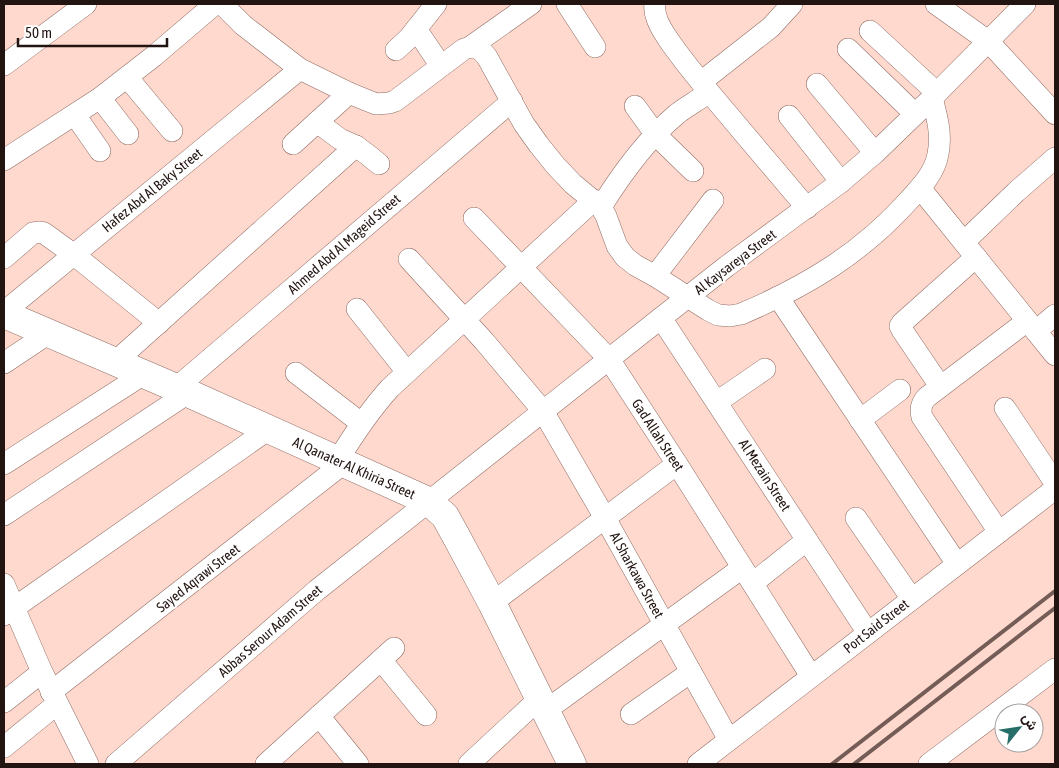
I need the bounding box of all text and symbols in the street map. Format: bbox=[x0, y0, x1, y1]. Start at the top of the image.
scale bar bbox=[18, 15, 166, 47]
text: 50 m bbox=[25, 24, 52, 41]
street label: Hafez Abd Al Baky Street bbox=[99, 145, 205, 235]
street label: Ahmed Abd Al Mageid Street bbox=[285, 191, 403, 297]
street label: Al Kaysareya Street bbox=[691, 226, 779, 298]
street label: Gad Allah Street bbox=[629, 396, 687, 474]
street label: Al Qanater Al Khiria Street bbox=[290, 434, 418, 502]
street label: Al Mezain Street bbox=[736, 436, 794, 514]
street label: Al Sharkawa Street bbox=[607, 529, 667, 621]
street label: Sayed Aqrawi Street bbox=[153, 541, 243, 615]
street label: Abbas Serour Adam Street bbox=[215, 582, 325, 680]
street label: Port Said Street bbox=[840, 596, 912, 656]
north arrow bbox=[994, 703, 1044, 753]
text: ش bbox=[1018, 710, 1041, 733]

